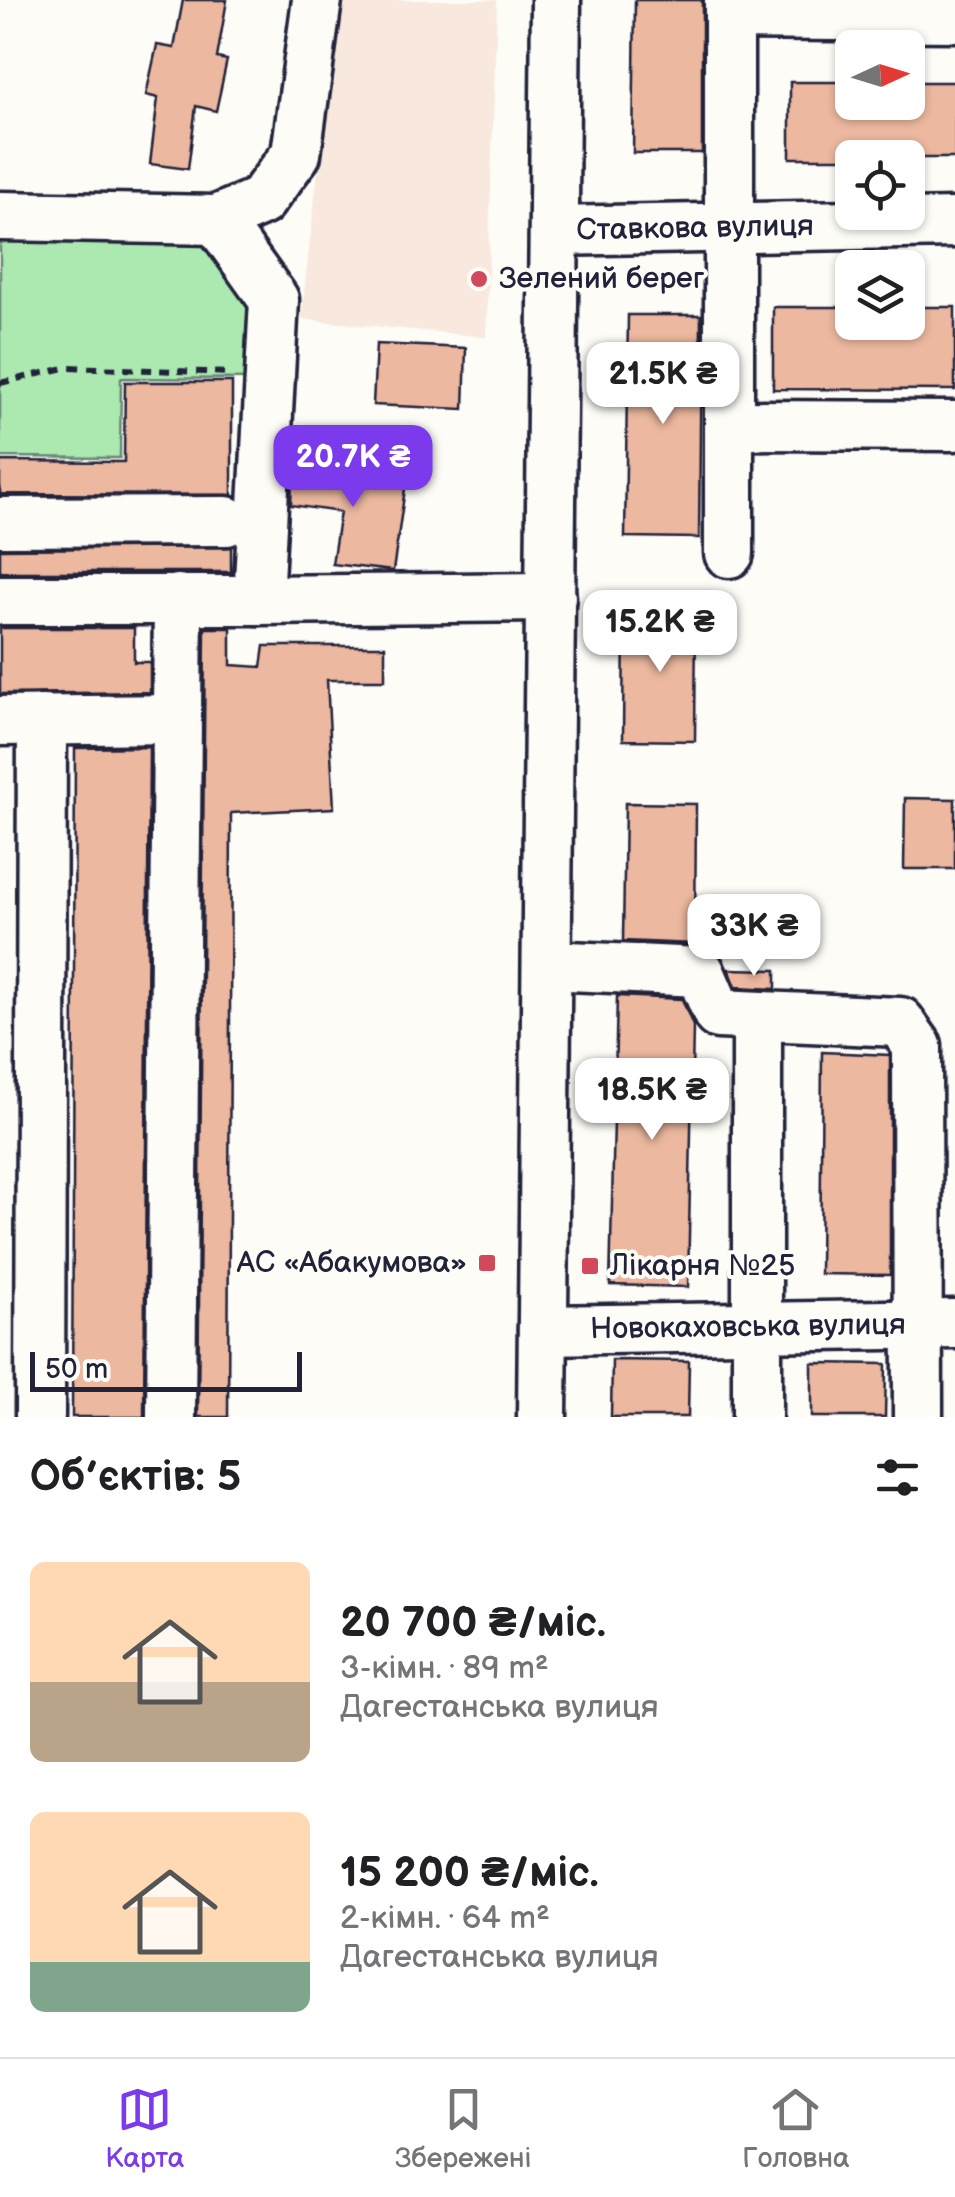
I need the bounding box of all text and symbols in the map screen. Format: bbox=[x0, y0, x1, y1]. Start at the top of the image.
north arrow bbox=[835, 30, 925, 120]
map controls bbox=[835, 30, 925, 340]
button: locate bbox=[835, 140, 925, 230]
street label: Ставкова вулиця bbox=[576, 208, 814, 249]
button: layers bbox=[835, 250, 925, 340]
place label: Зелений берег bbox=[499, 261, 705, 297]
marker: Зелений берег bbox=[468, 268, 490, 290]
pin: 21.5K ₴ bbox=[571, 342, 755, 427]
text: 21.5K ₴ bbox=[608, 355, 718, 394]
pin: 20.7K ₴ bbox=[261, 425, 445, 510]
text: 20.7K ₴ bbox=[296, 438, 410, 477]
pin: 15.2K ₴ bbox=[568, 590, 752, 675]
text: 15.2K ₴ bbox=[605, 603, 715, 642]
pin: 33K ₴ bbox=[684, 894, 824, 979]
text: 33K ₴ bbox=[709, 907, 799, 946]
pin: 18.5K ₴ bbox=[560, 1058, 744, 1143]
text: 18.5K ₴ bbox=[597, 1071, 707, 1110]
place label: АС «Абакумова» bbox=[236, 1245, 467, 1281]
place label: Лікарня №25 bbox=[609, 1248, 795, 1284]
marker: АС «Абакумова» bbox=[476, 1252, 498, 1274]
marker: Лікарня №25 bbox=[579, 1255, 601, 1277]
street label: Новокаховська вулиця bbox=[590, 1307, 906, 1347]
scale bar bbox=[30, 1347, 302, 1392]
text: 50 m bbox=[45, 1353, 108, 1386]
icon: filters bbox=[870, 1450, 925, 1505]
text: Об’єктів: 5 bbox=[30, 1452, 241, 1503]
text: 20 700 ₴/міс. bbox=[340, 1598, 606, 1649]
icon: home bbox=[110, 1602, 230, 1722]
text: 3-кімн. · 89 m² bbox=[340, 1649, 549, 1688]
text: Дагестанська вулиця bbox=[340, 1688, 659, 1727]
text: 15 200 ₴/міс. bbox=[340, 1848, 599, 1899]
icon: home bbox=[110, 1852, 230, 1972]
text: 2-кімн. · 64 m² bbox=[340, 1899, 550, 1938]
text: Дагестанська вулиця bbox=[340, 1938, 659, 1977]
tab: Карта bbox=[105, 2082, 184, 2175]
tab: Збережені bbox=[395, 2082, 532, 2175]
tab: Головна bbox=[742, 2082, 850, 2175]

